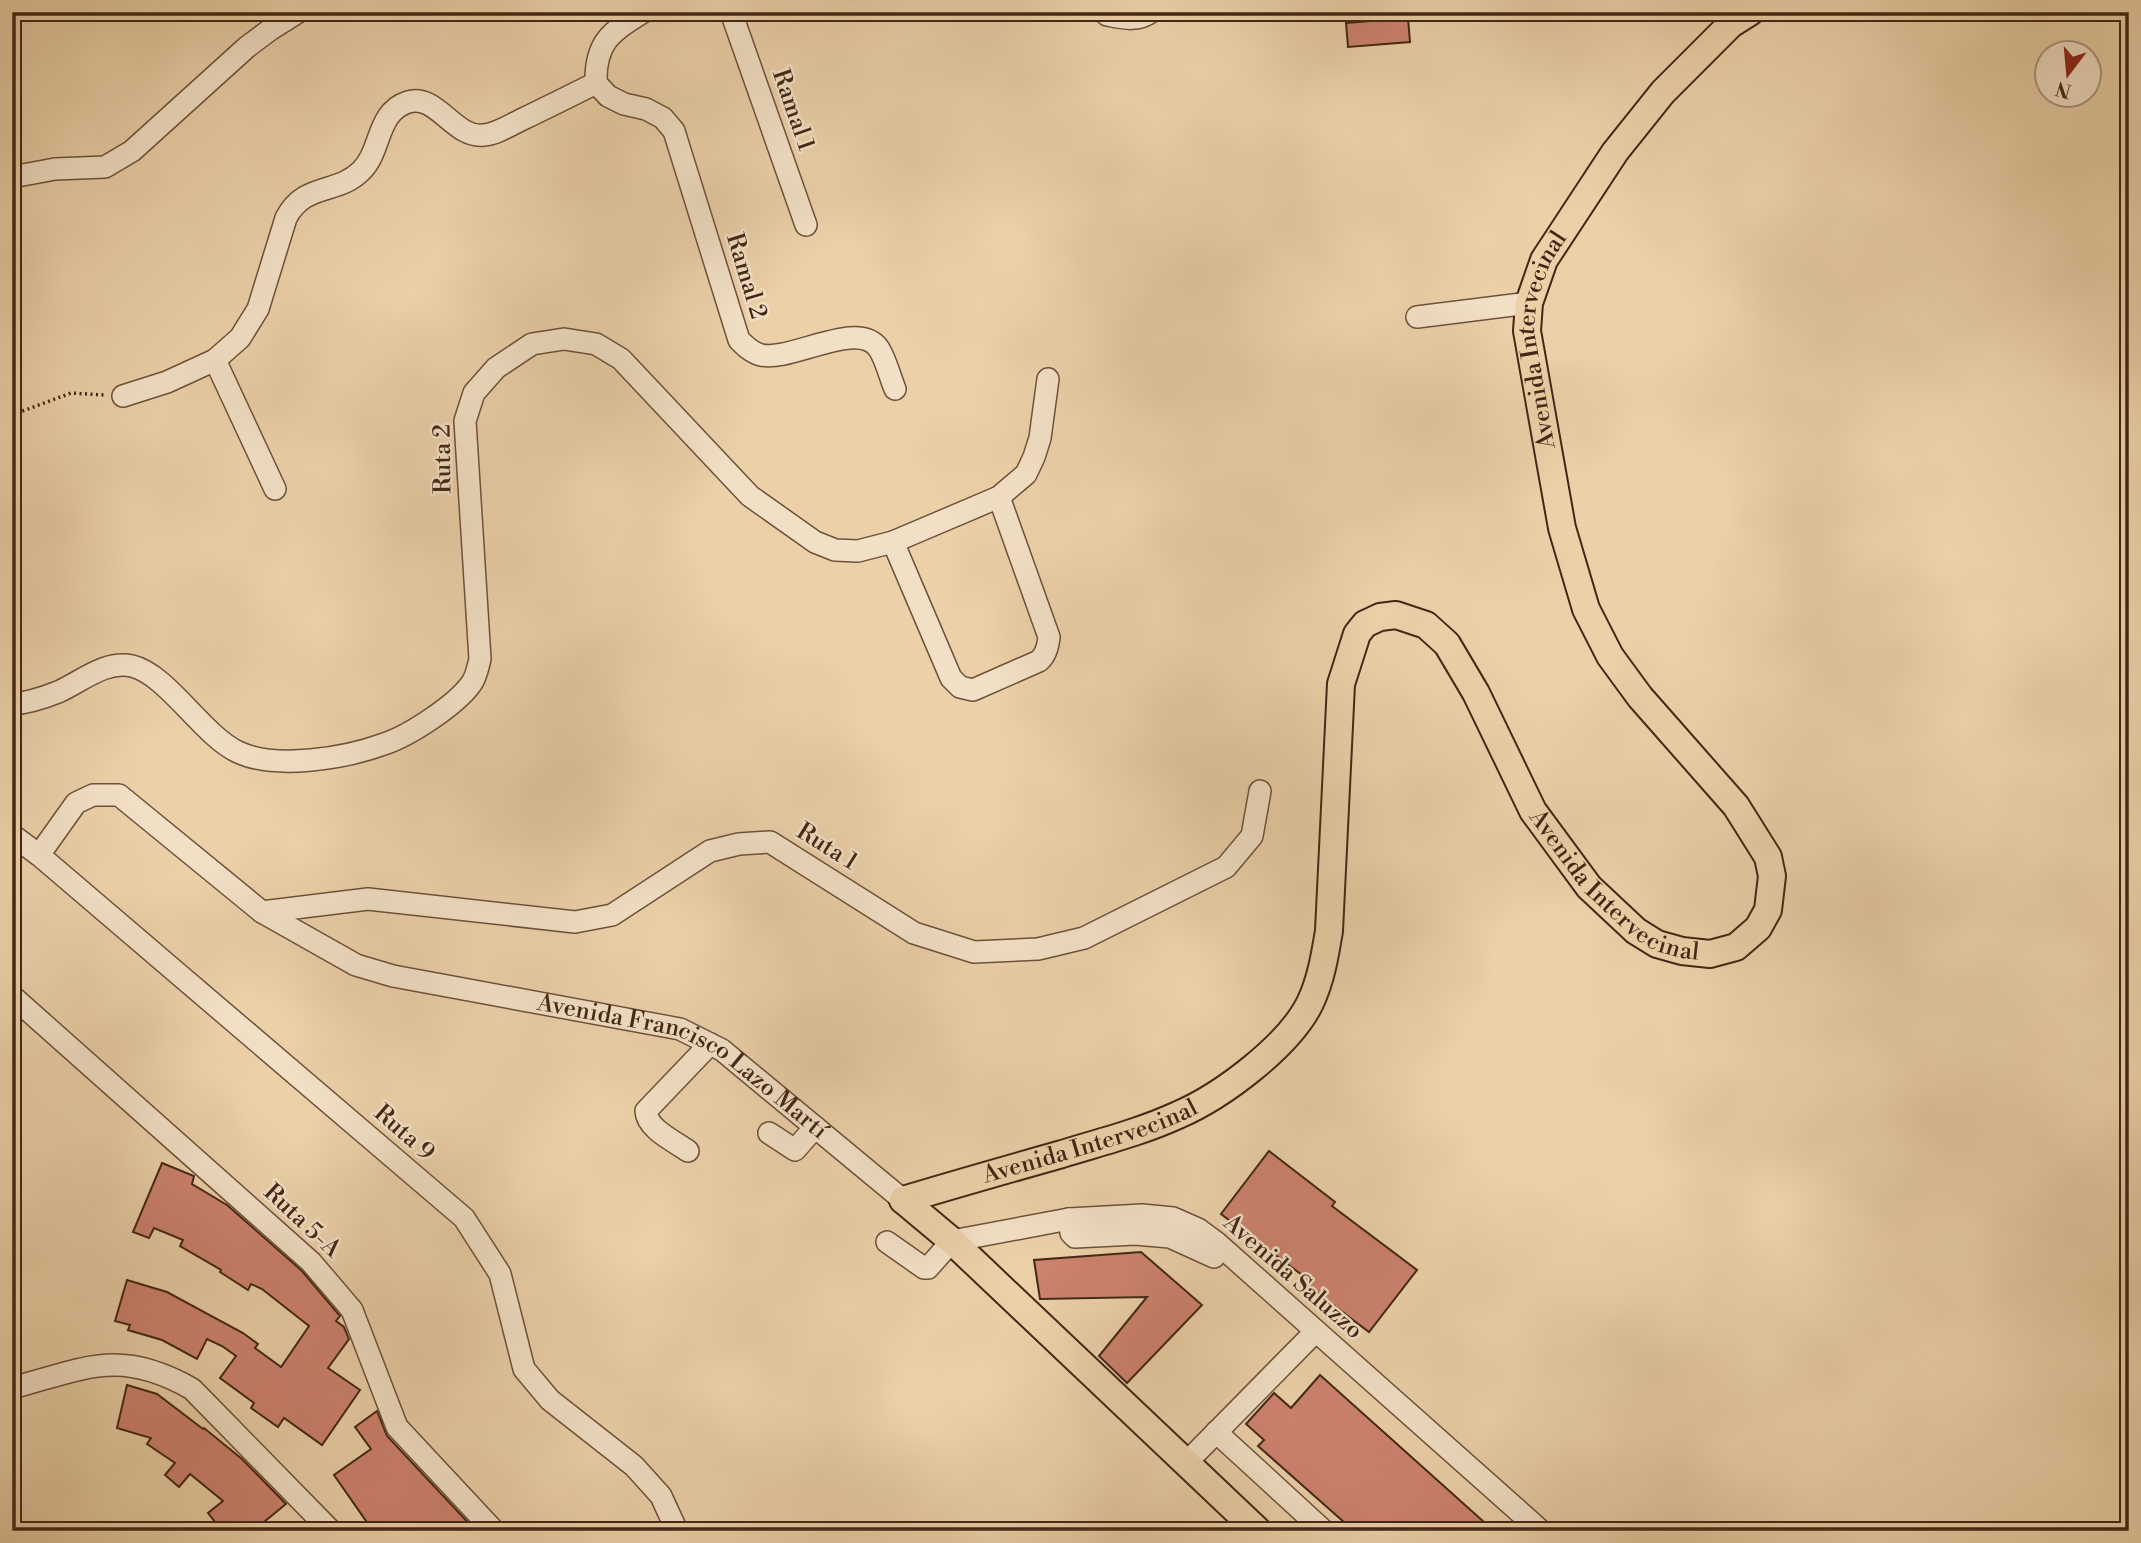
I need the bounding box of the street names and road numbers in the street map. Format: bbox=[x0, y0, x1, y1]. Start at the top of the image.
street label: Ramal 1 bbox=[765, 65, 821, 156]
street label: Avenida Intervecinal bbox=[1512, 225, 1574, 452]
street label: Ramal 2 bbox=[719, 229, 773, 323]
street label: Ruta 2 bbox=[427, 424, 459, 494]
street label: Avenida Intervecinal bbox=[1522, 803, 1701, 968]
street label: Ruta 1 bbox=[791, 817, 864, 878]
street label: Avenida Francisco Lazo Martí bbox=[534, 988, 834, 1147]
street label: Avenida Intervecinal bbox=[978, 1093, 1203, 1191]
street label: Ruta 9 bbox=[367, 1098, 441, 1168]
street label: Ruta 5-A bbox=[257, 1178, 347, 1265]
street label: Avenida Saluzzo bbox=[1216, 1208, 1369, 1346]

